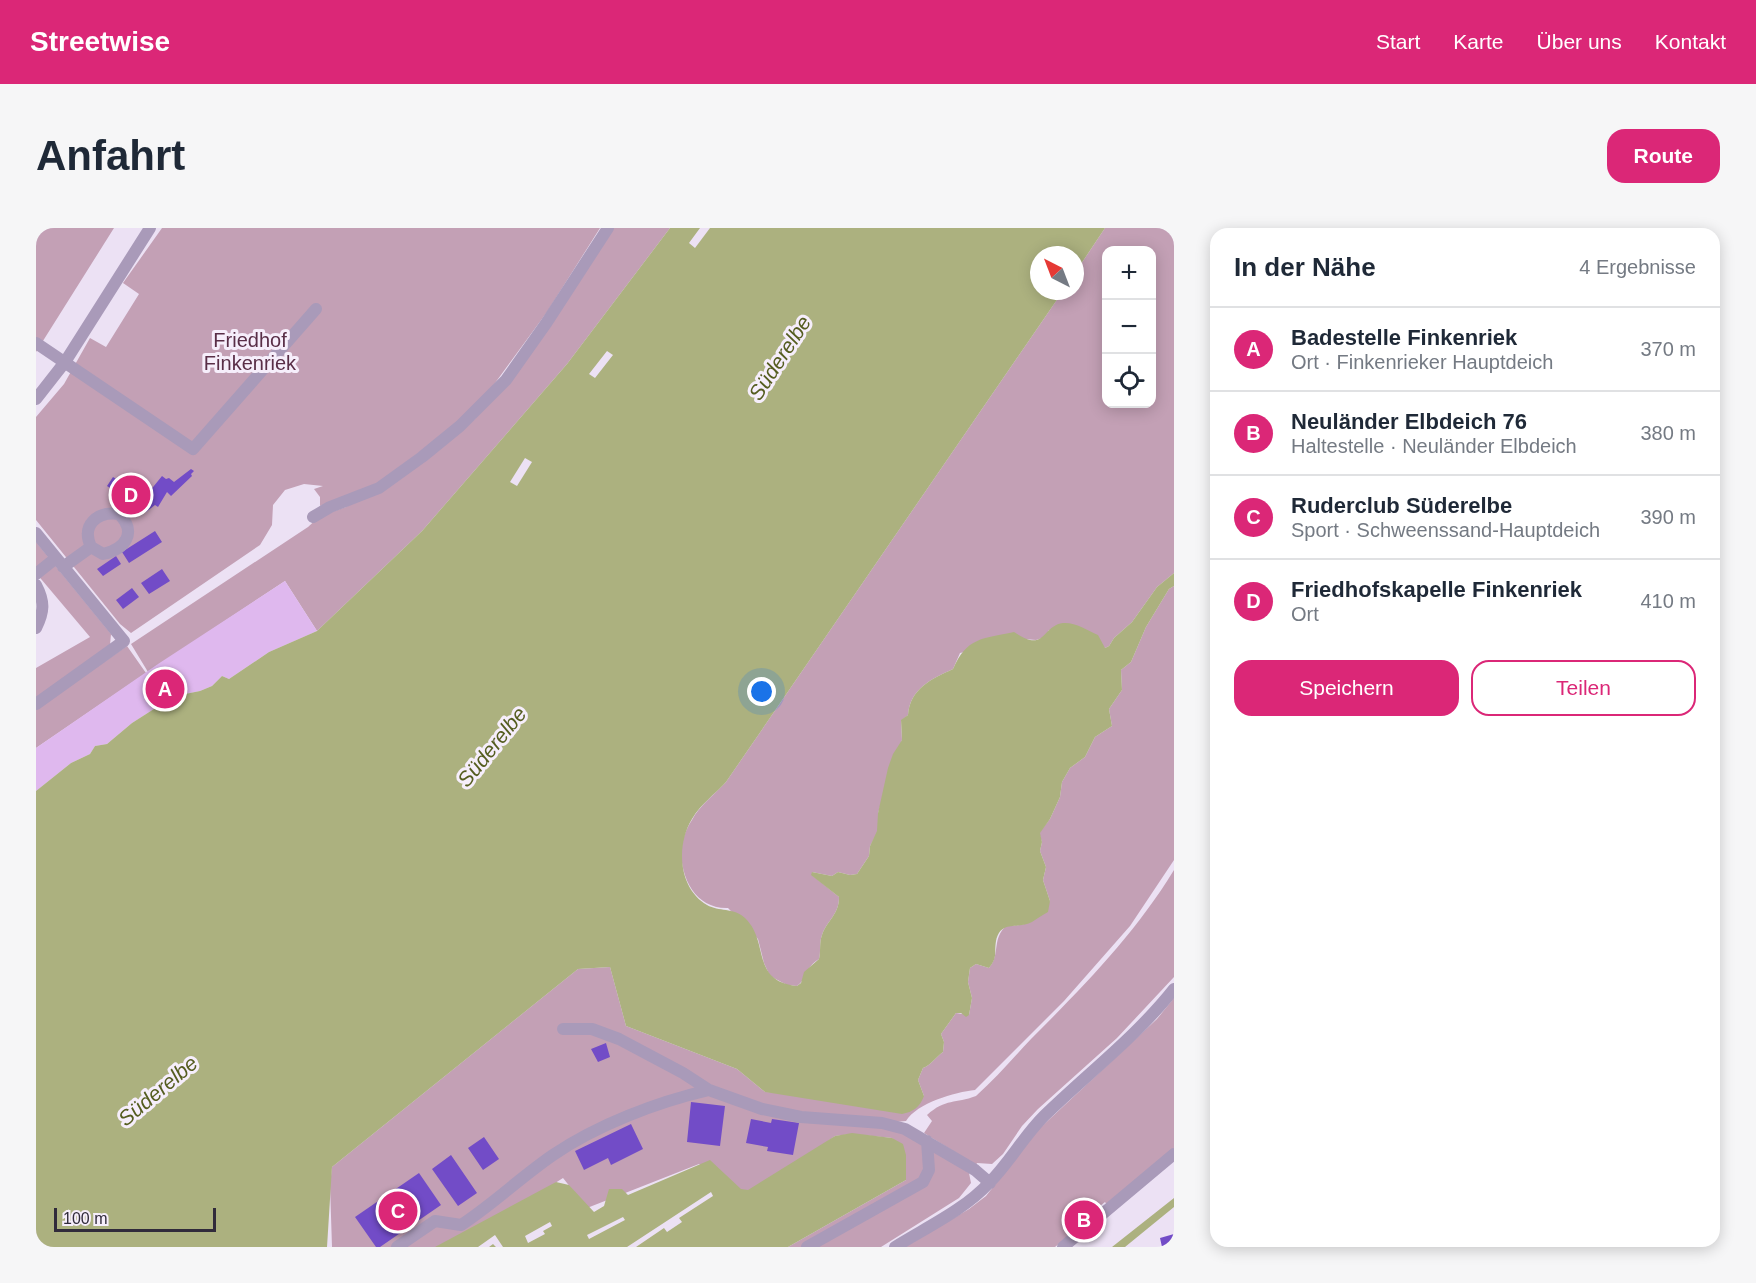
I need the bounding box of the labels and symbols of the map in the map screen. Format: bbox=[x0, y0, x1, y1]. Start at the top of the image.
north arrow bbox=[1030, 246, 1084, 300]
water label: Süderelbe bbox=[744, 311, 815, 404]
park label: Friedhof Finkenriek bbox=[204, 329, 297, 374]
pin: D bbox=[112, 472, 151, 518]
pin: A bbox=[146, 666, 184, 712]
your location bbox=[747, 677, 776, 706]
water label: Süderelbe bbox=[453, 702, 531, 791]
water label: Süderelbe bbox=[114, 1051, 202, 1130]
pin: C bbox=[378, 1188, 418, 1234]
pin: B bbox=[1064, 1198, 1104, 1242]
scale bar bbox=[54, 1205, 216, 1232]

